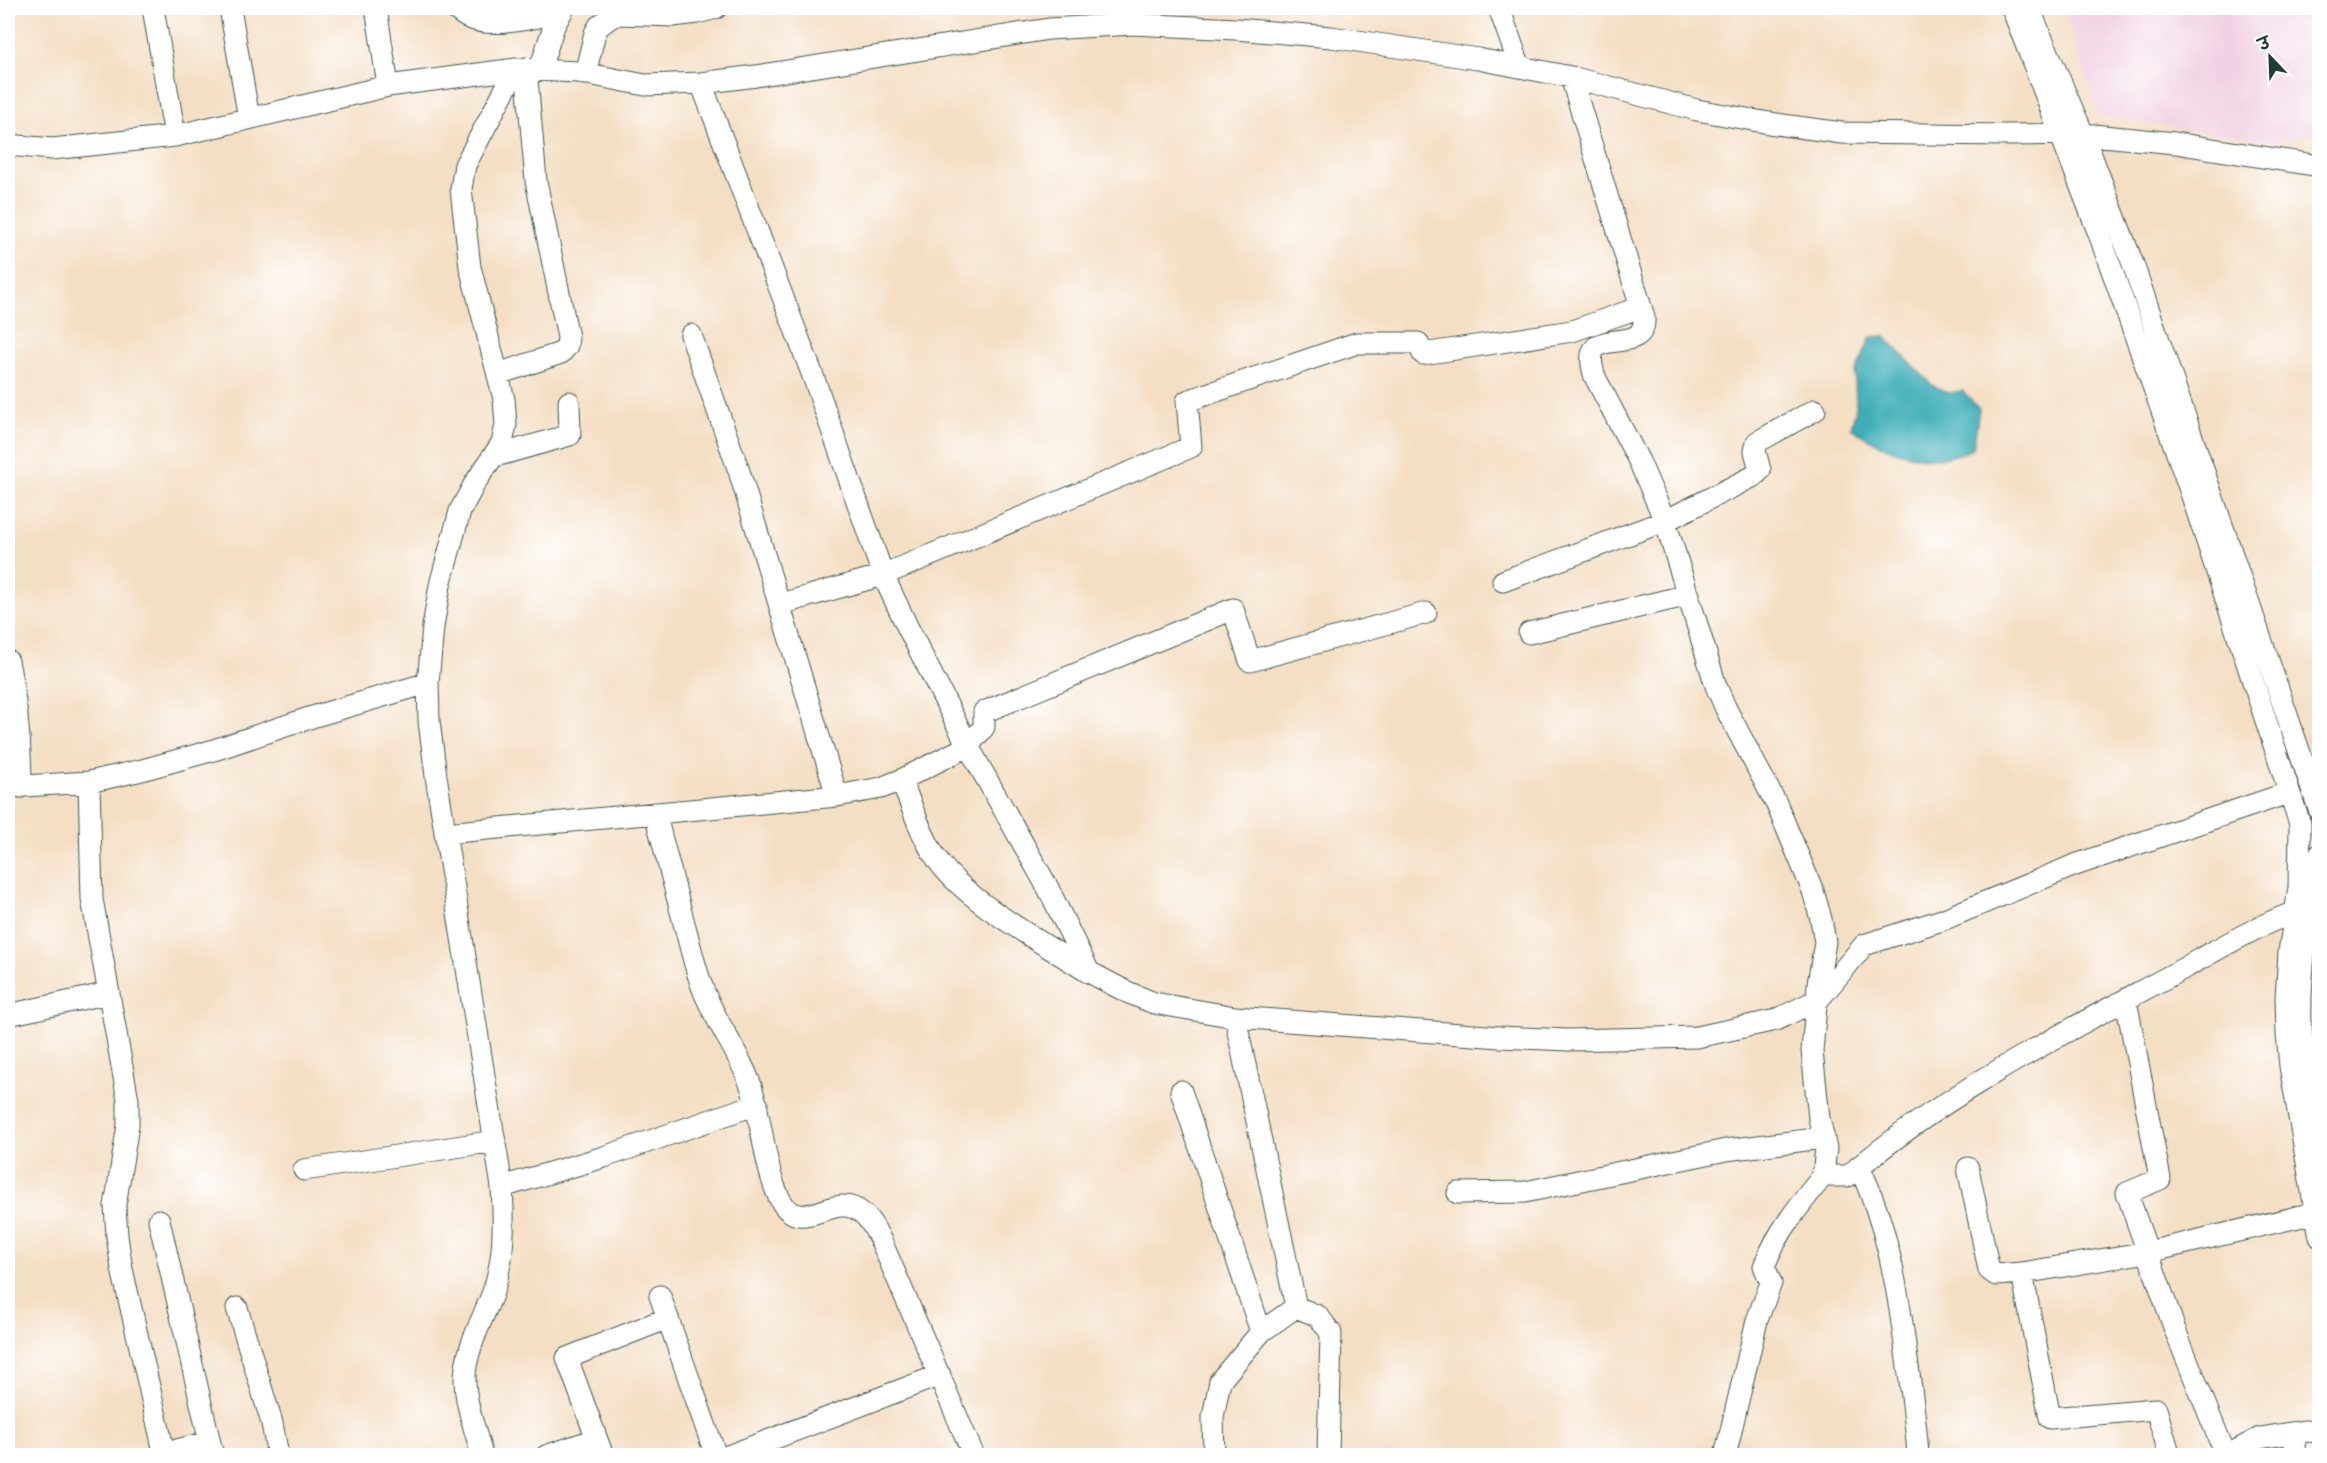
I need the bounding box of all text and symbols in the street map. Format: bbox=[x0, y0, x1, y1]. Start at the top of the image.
north arrow bbox=[2240, 27, 2300, 87]
text: उ bbox=[2254, 32, 2275, 56]

